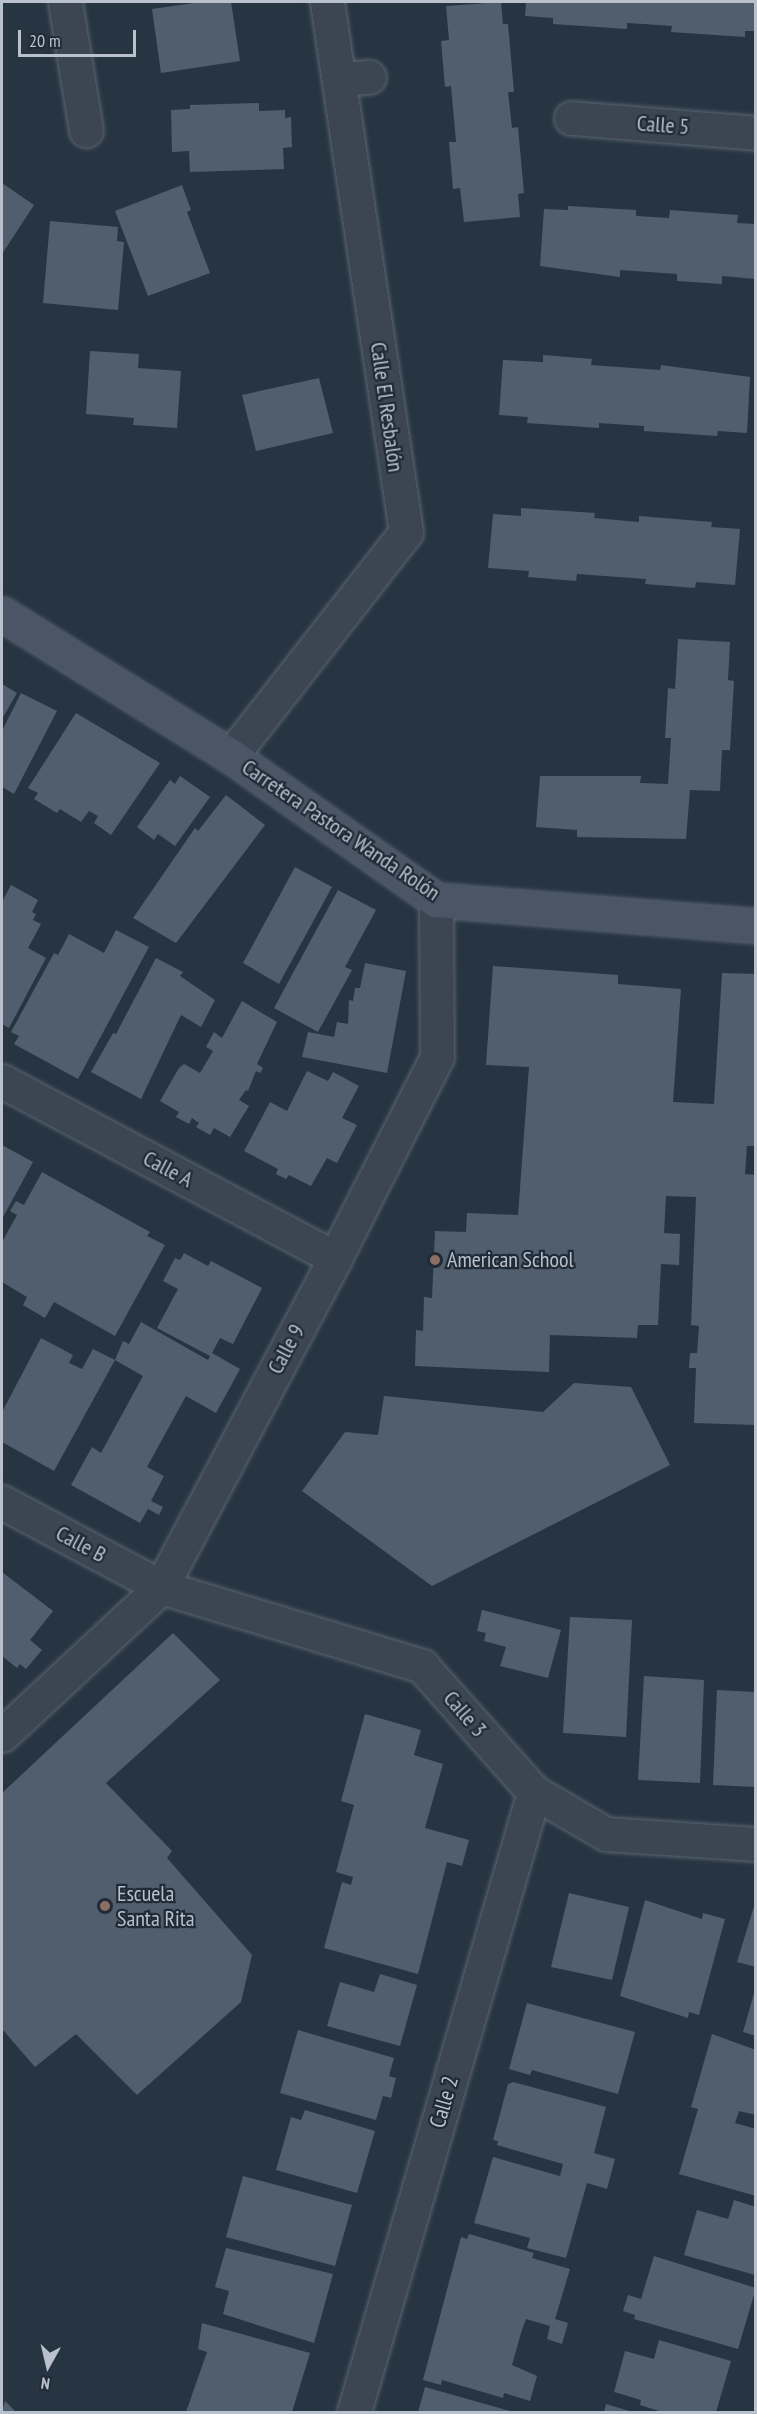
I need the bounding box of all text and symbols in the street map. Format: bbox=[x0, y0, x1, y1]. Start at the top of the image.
scale bar bbox=[21, 18, 140, 56]
text: 20 m bbox=[29, 29, 61, 52]
street label: Calle 5 bbox=[636, 110, 690, 140]
street label: Calle El Resbalón bbox=[365, 340, 409, 474]
street label: Carretera Pastora Wanda Rolón bbox=[237, 754, 445, 906]
street label: Calle A bbox=[138, 1145, 198, 1193]
place label: American School bbox=[447, 1247, 574, 1273]
marker: American School bbox=[428, 1253, 442, 1267]
street label: Calle 9 bbox=[262, 1320, 310, 1378]
street label: Calle B bbox=[51, 1520, 111, 1568]
street label: Calle 3 bbox=[438, 1686, 492, 1742]
place label: Escuela Santa Rita bbox=[117, 1880, 195, 1932]
marker: Escuela Santa Rita bbox=[98, 1899, 112, 1913]
street label: Calle 2 bbox=[424, 2073, 464, 2131]
north arrow bbox=[18, 2336, 78, 2396]
text: N bbox=[40, 2373, 51, 2394]

